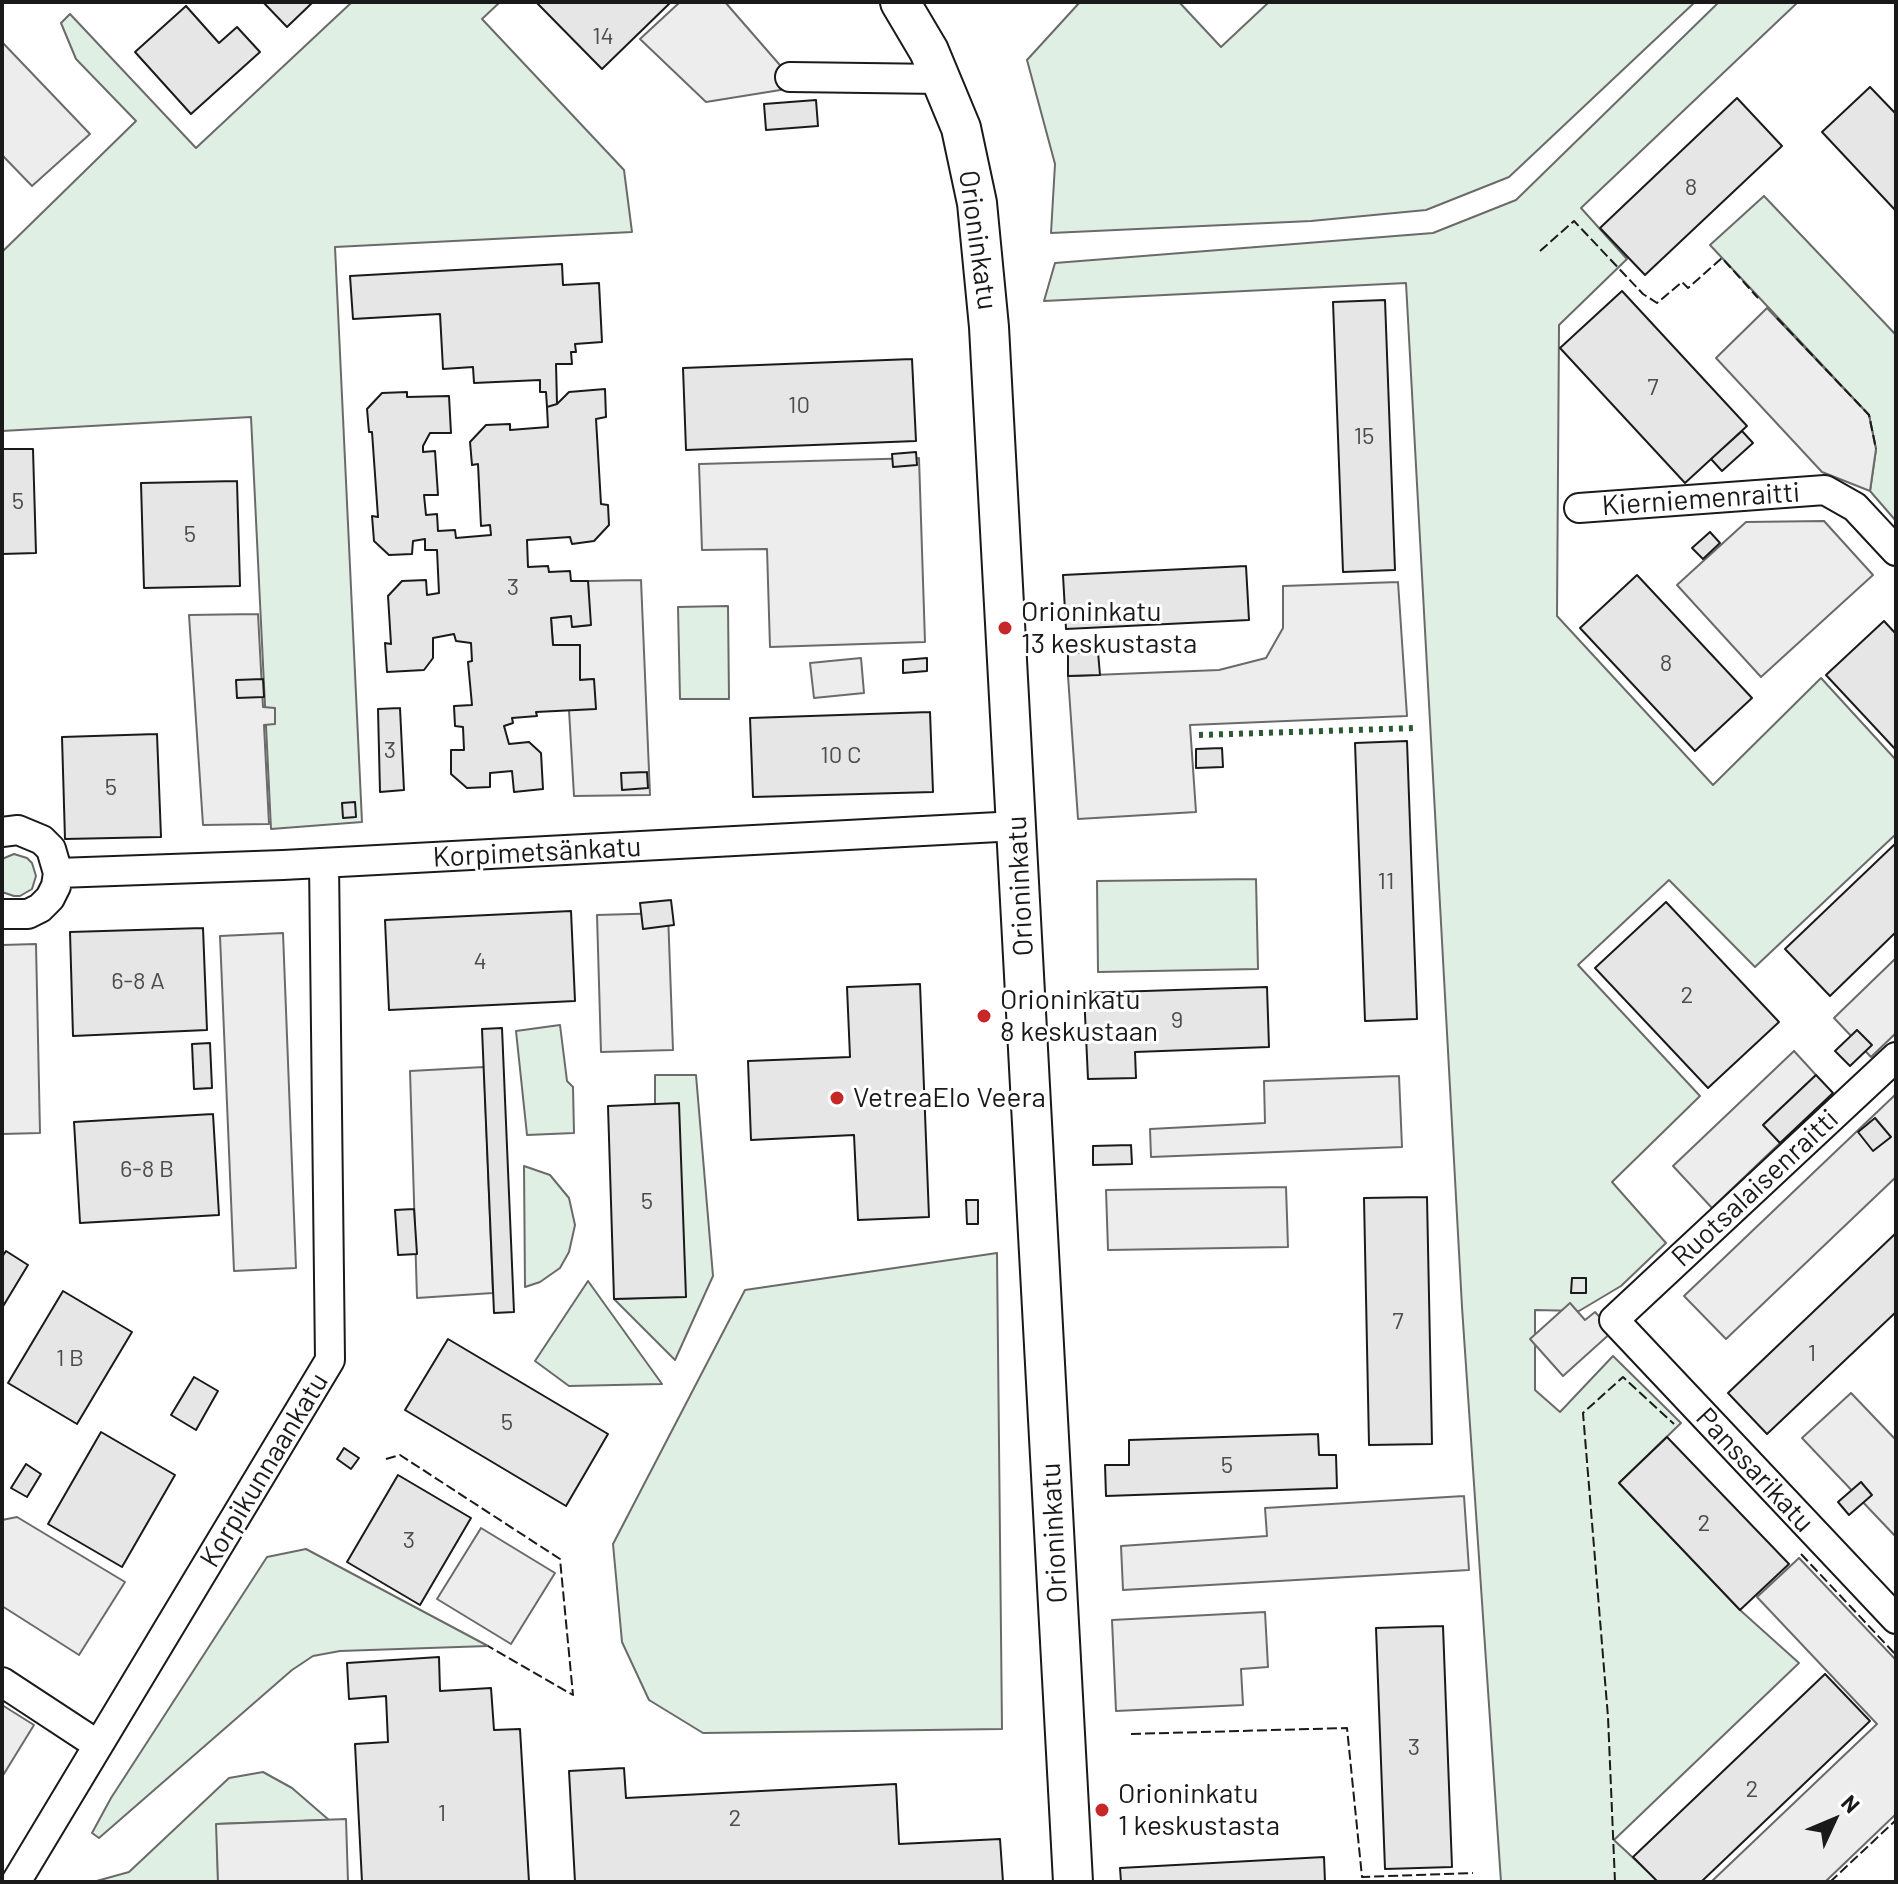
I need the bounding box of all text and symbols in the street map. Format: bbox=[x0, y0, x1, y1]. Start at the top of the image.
house number: 14 bbox=[592, 22, 614, 50]
street label: Orioninkatu bbox=[952, 168, 1004, 312]
house number: 8 bbox=[1685, 173, 1697, 201]
house number: 7 bbox=[1647, 373, 1659, 401]
house number: 10 bbox=[788, 391, 810, 419]
house number: 15 bbox=[1354, 422, 1374, 450]
street label: Kierniemenraitti bbox=[1601, 475, 1801, 523]
house number: 5 bbox=[12, 487, 24, 515]
house number: 5 bbox=[184, 520, 196, 548]
house number: 3 bbox=[507, 573, 519, 601]
place label: Orioninkatu 13 keskustasta bbox=[1021, 595, 1197, 661]
marker: Orioninkatu 13 keskustasta bbox=[996, 619, 1014, 637]
house number: 8 bbox=[1660, 649, 1672, 677]
house number: 3 bbox=[384, 736, 396, 764]
house number: 10 C bbox=[820, 741, 862, 769]
house number: 5 bbox=[105, 773, 117, 801]
street label: Orioninkatu bbox=[1000, 815, 1040, 957]
street label: Korpimetsänkatu bbox=[432, 830, 642, 874]
house number: 11 bbox=[1378, 867, 1394, 895]
house number: 4 bbox=[473, 947, 487, 975]
house number: 6-8 A bbox=[111, 967, 165, 995]
house number: 2 bbox=[1681, 981, 1693, 1009]
place label: Orioninkatu 8 keskustaan bbox=[1000, 983, 1158, 1049]
house number: 9 bbox=[1171, 1006, 1183, 1034]
marker: Orioninkatu 8 keskustaan bbox=[975, 1007, 993, 1025]
place label: VetreaElo Veera bbox=[853, 1081, 1046, 1115]
marker: VetreaElo Veera bbox=[828, 1089, 846, 1107]
street label: Ruotsalaisenraitti bbox=[1665, 1102, 1845, 1274]
house number: 6-8 B bbox=[120, 1155, 174, 1183]
house number: 5 bbox=[641, 1187, 653, 1215]
house number: 7 bbox=[1392, 1307, 1404, 1335]
house number: 1 bbox=[1808, 1339, 1816, 1367]
house number: 1 B bbox=[56, 1344, 84, 1372]
street label: Korpikunnaankatu bbox=[193, 1367, 335, 1573]
street label: Panssarikatu bbox=[1689, 1401, 1821, 1539]
house number: 5 bbox=[501, 1408, 513, 1436]
house number: 5 bbox=[1221, 1451, 1233, 1479]
street label: Orioninkatu bbox=[1034, 1462, 1074, 1604]
house number: 2 bbox=[1698, 1509, 1710, 1537]
house number: 3 bbox=[403, 1526, 415, 1554]
house number: 3 bbox=[1408, 1733, 1420, 1761]
house number: 2 bbox=[1746, 1775, 1758, 1803]
place label: Orioninkatu 1 keskustasta bbox=[1118, 1777, 1280, 1843]
north arrow bbox=[1794, 1780, 1874, 1860]
text: N bbox=[1837, 1789, 1866, 1818]
house number: 1 bbox=[438, 1799, 446, 1827]
marker: Orioninkatu 1 keskustasta bbox=[1093, 1801, 1111, 1819]
house number: 2 bbox=[729, 1804, 741, 1832]

